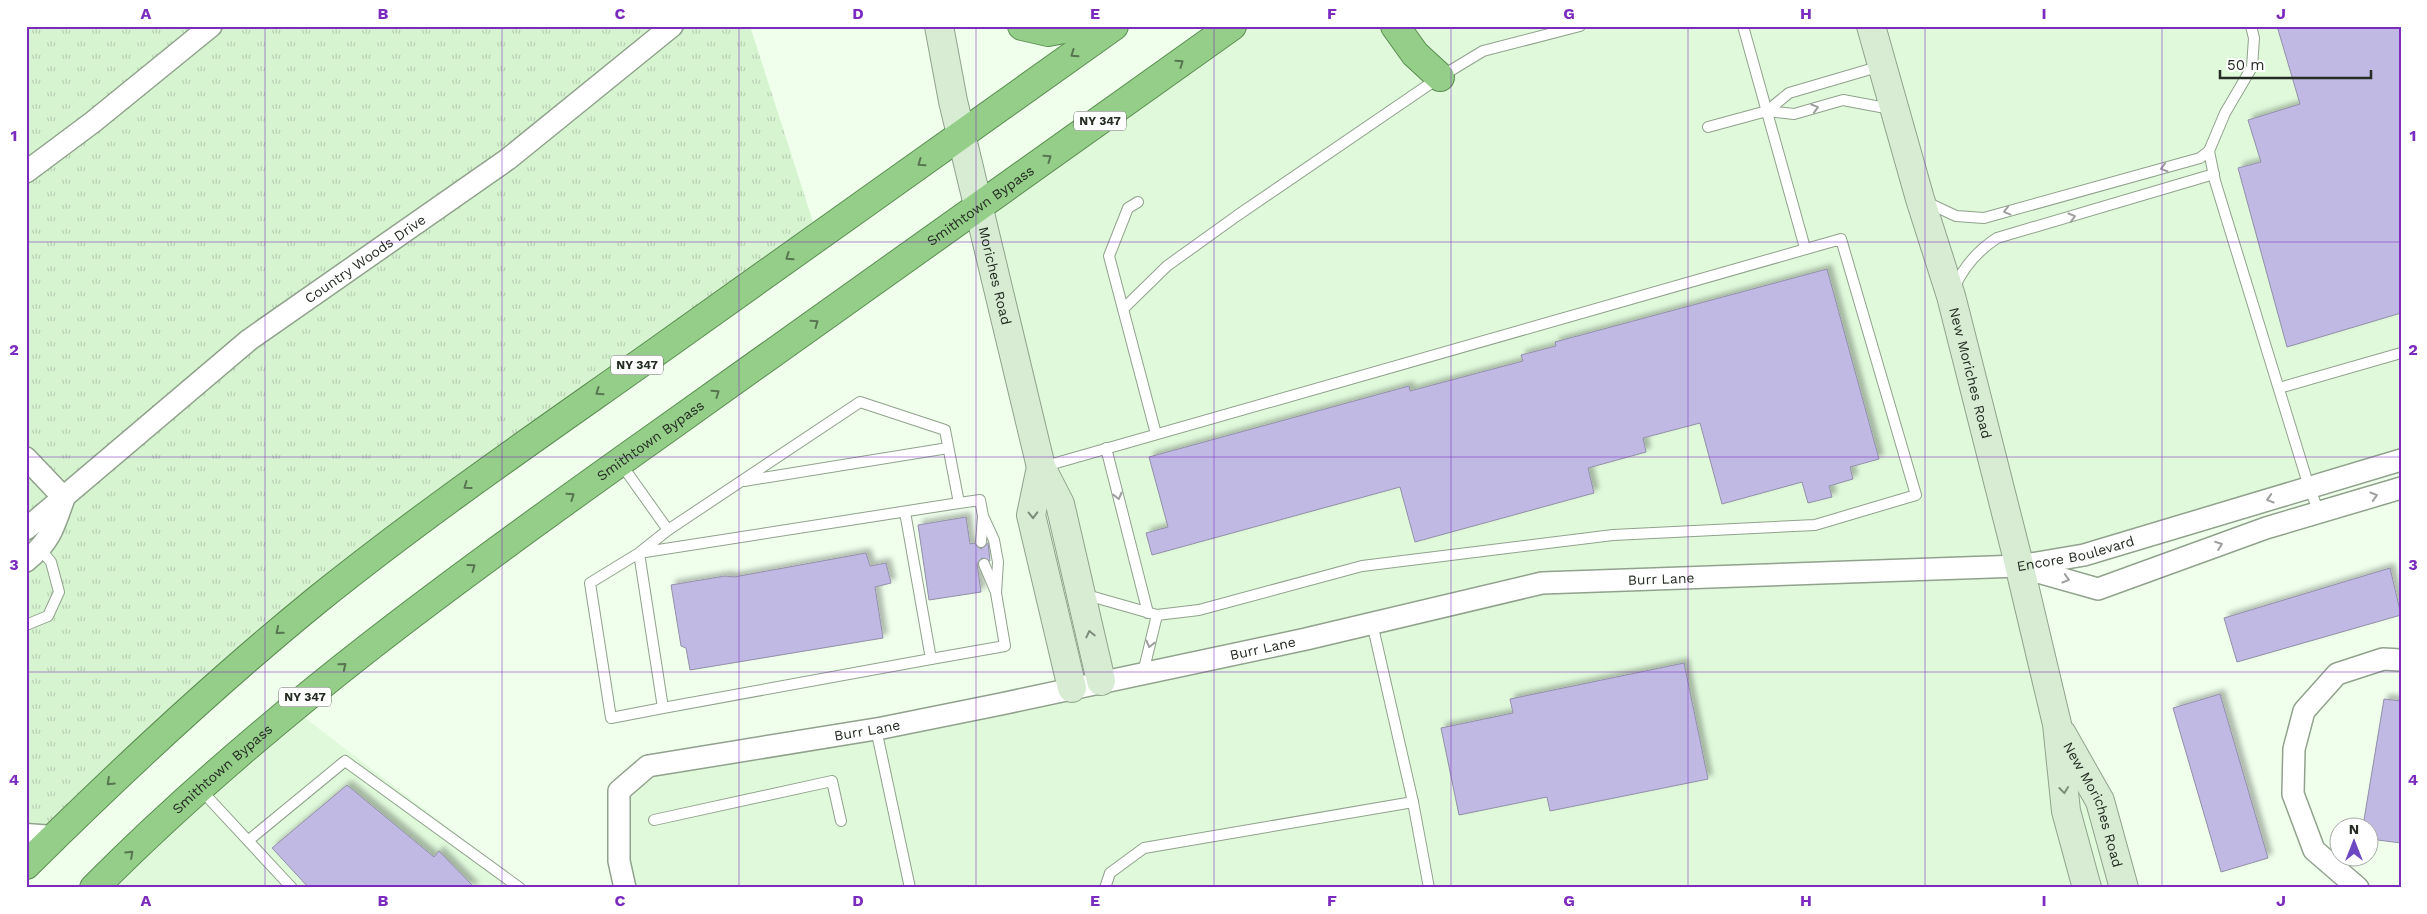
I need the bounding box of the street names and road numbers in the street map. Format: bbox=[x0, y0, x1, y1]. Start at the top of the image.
road number: NY 347 bbox=[1074, 112, 1126, 130]
street label: Smithtown Bypass bbox=[924, 162, 1037, 249]
street label: Country Woods Drive bbox=[302, 211, 429, 307]
street label: Moriches Road bbox=[975, 225, 1015, 327]
street label: New Moriches Road bbox=[1946, 306, 1995, 440]
road number: NY 347 bbox=[611, 356, 663, 374]
street label: Smithtown Bypass bbox=[594, 397, 707, 484]
street label: Encore Boulevard bbox=[2016, 532, 2136, 574]
street label: Burr Lane bbox=[1627, 570, 1695, 588]
street label: Burr Lane bbox=[1228, 633, 1297, 663]
road number: NY 347 bbox=[279, 688, 331, 706]
street label: Burr Lane bbox=[833, 717, 902, 744]
street label: Smithtown Bypass bbox=[169, 721, 275, 817]
street label: New Moriches Road bbox=[2060, 739, 2126, 869]

